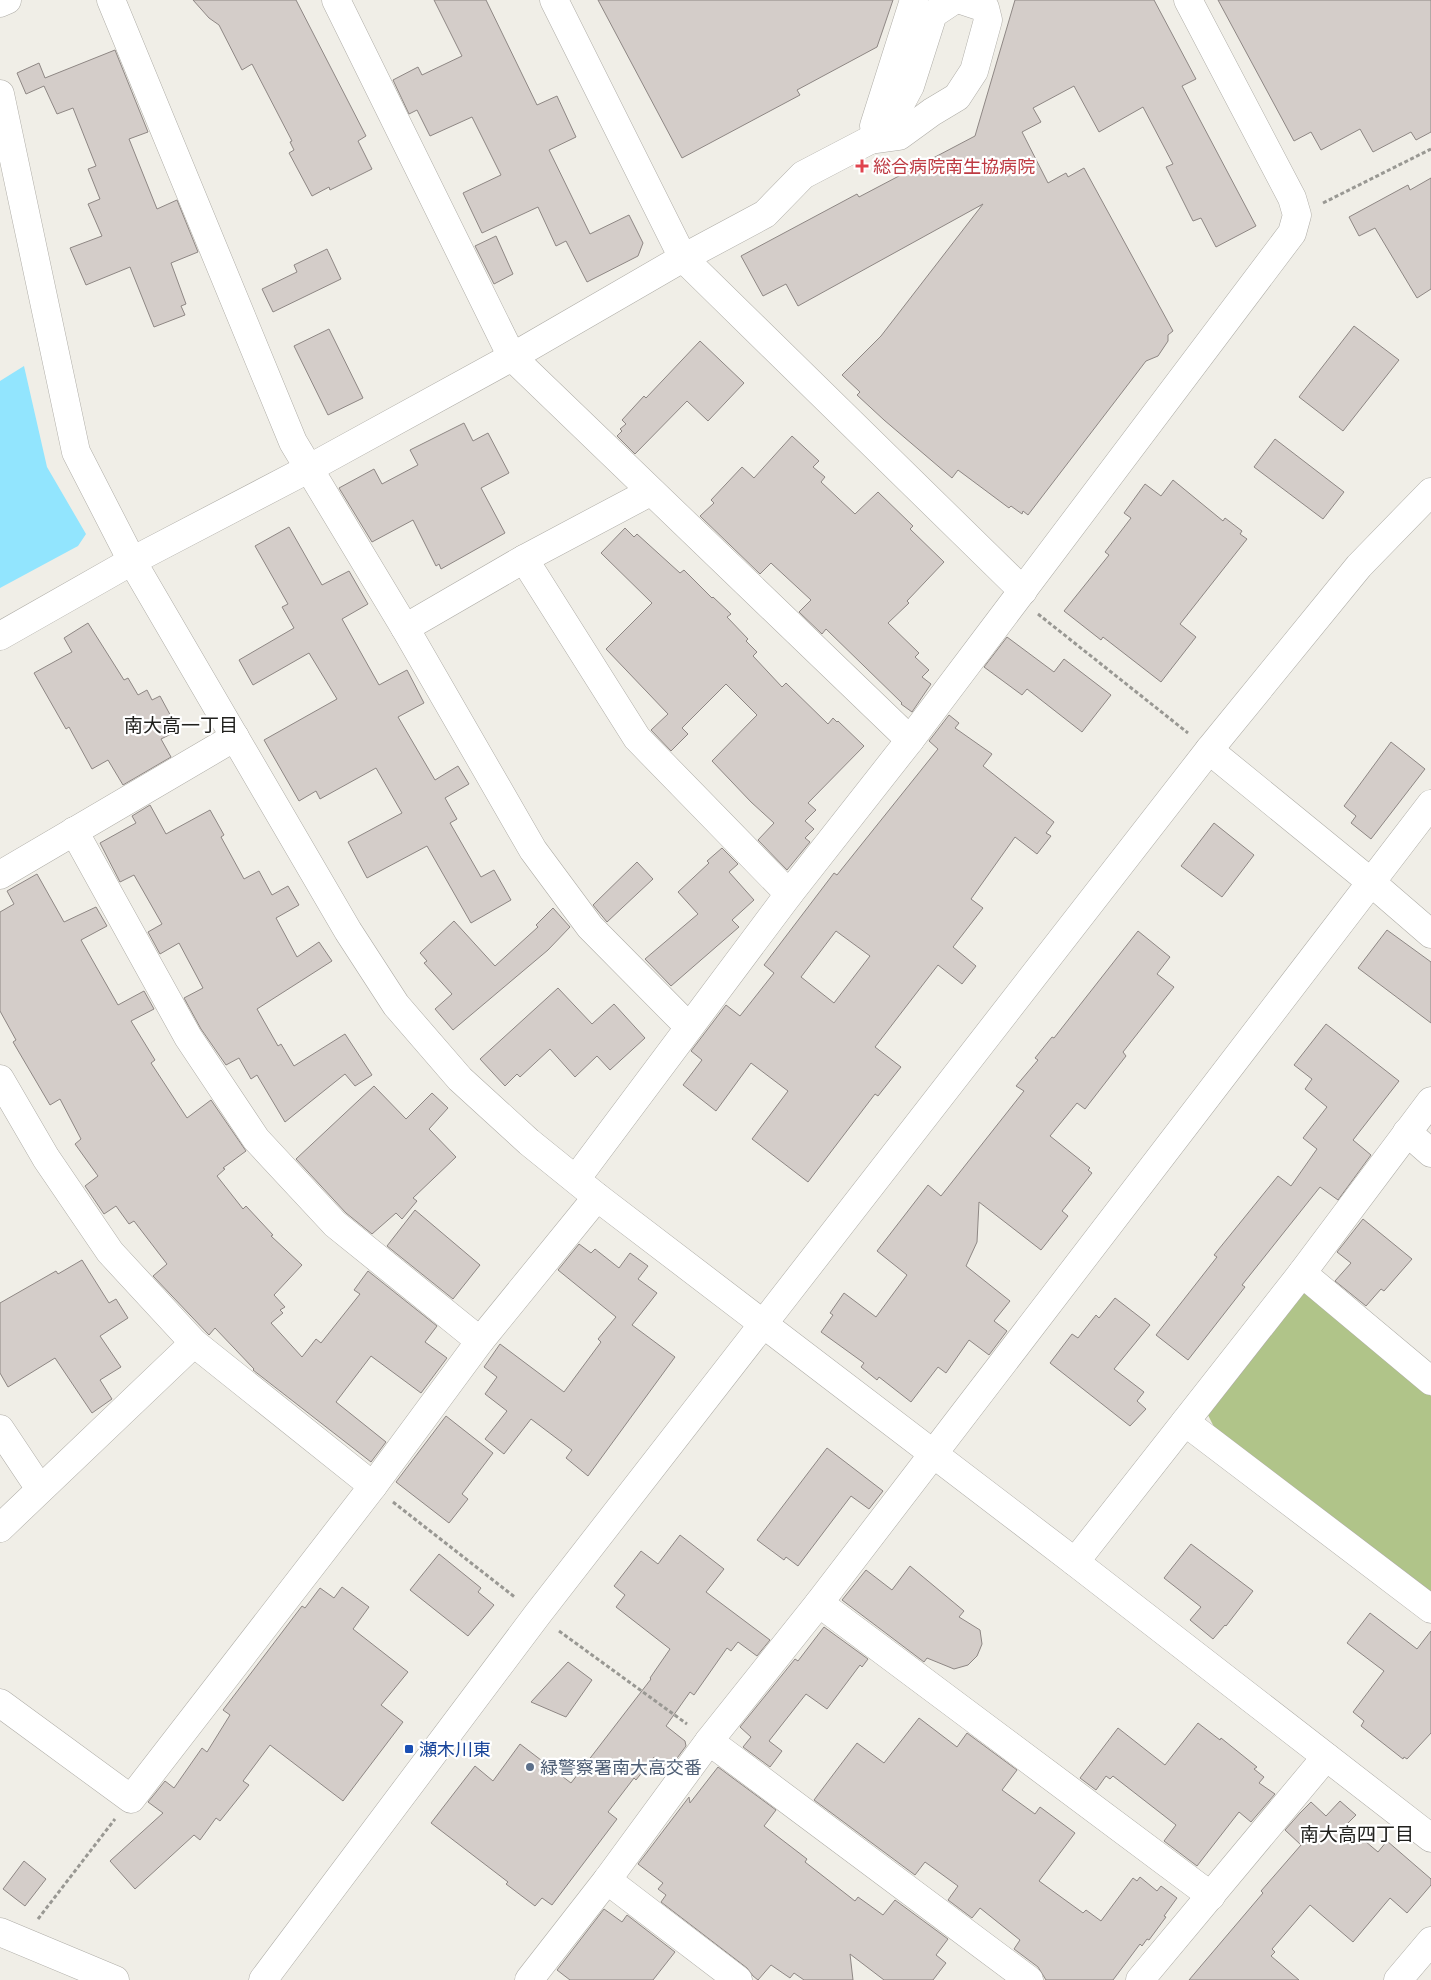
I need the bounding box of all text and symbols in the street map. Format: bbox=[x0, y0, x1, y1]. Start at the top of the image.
place label: 総合病院南生協病院 bbox=[873, 155, 1035, 178]
marker: 総合病院南生協病院 bbox=[855, 159, 869, 173]
district label: 南大高一丁目 bbox=[124, 713, 238, 737]
place label: 瀬木川東 bbox=[419, 1738, 491, 1761]
marker: 瀬木川東 bbox=[403, 1743, 415, 1755]
place label: 緑警察署南大高交番 bbox=[540, 1756, 702, 1779]
marker: 緑警察署南大高交番 bbox=[524, 1761, 536, 1773]
district label: 南大高四丁目 bbox=[1300, 1822, 1414, 1846]

